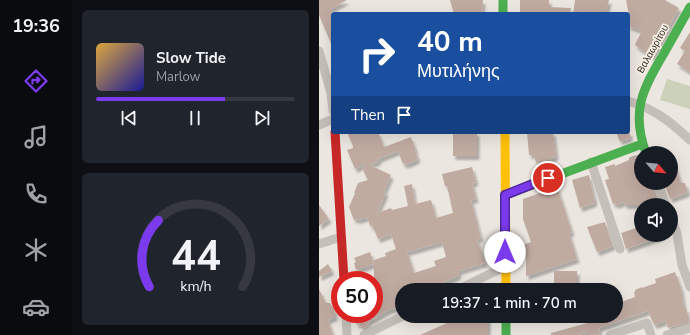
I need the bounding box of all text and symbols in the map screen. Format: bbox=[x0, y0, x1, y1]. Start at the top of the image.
text: 19:36 bbox=[12, 14, 60, 38]
street label: Βαλαωρίτου bbox=[634, 22, 672, 76]
text: 40 m bbox=[417, 23, 483, 61]
icon: right bbox=[351, 28, 403, 80]
text: Slow Tide bbox=[156, 48, 226, 68]
text: Μυτιλήνης bbox=[417, 59, 500, 83]
icon: directions bbox=[22, 67, 50, 95]
text: Marlow bbox=[156, 68, 201, 86]
icon: arrive bbox=[393, 104, 415, 126]
text: Then bbox=[351, 105, 385, 125]
icon: previous bbox=[118, 107, 140, 129]
icon: pause bbox=[184, 107, 206, 129]
icon: next bbox=[251, 107, 273, 129]
icon: music bbox=[22, 123, 50, 151]
north arrow bbox=[634, 146, 678, 190]
map controls bbox=[634, 146, 678, 242]
pin bbox=[531, 161, 565, 195]
icon: arrive bbox=[537, 167, 559, 189]
icon: phone bbox=[22, 180, 50, 208]
button: sound bbox=[634, 198, 678, 242]
text: 44 bbox=[171, 228, 220, 285]
position arrow bbox=[484, 231, 526, 273]
icon: climate bbox=[22, 236, 50, 264]
speed limit sign: 50 bbox=[331, 271, 383, 323]
text: km/h bbox=[180, 276, 211, 295]
icon: car bbox=[22, 293, 50, 321]
text: 19:37 · 1 min · 70 m bbox=[441, 293, 577, 313]

